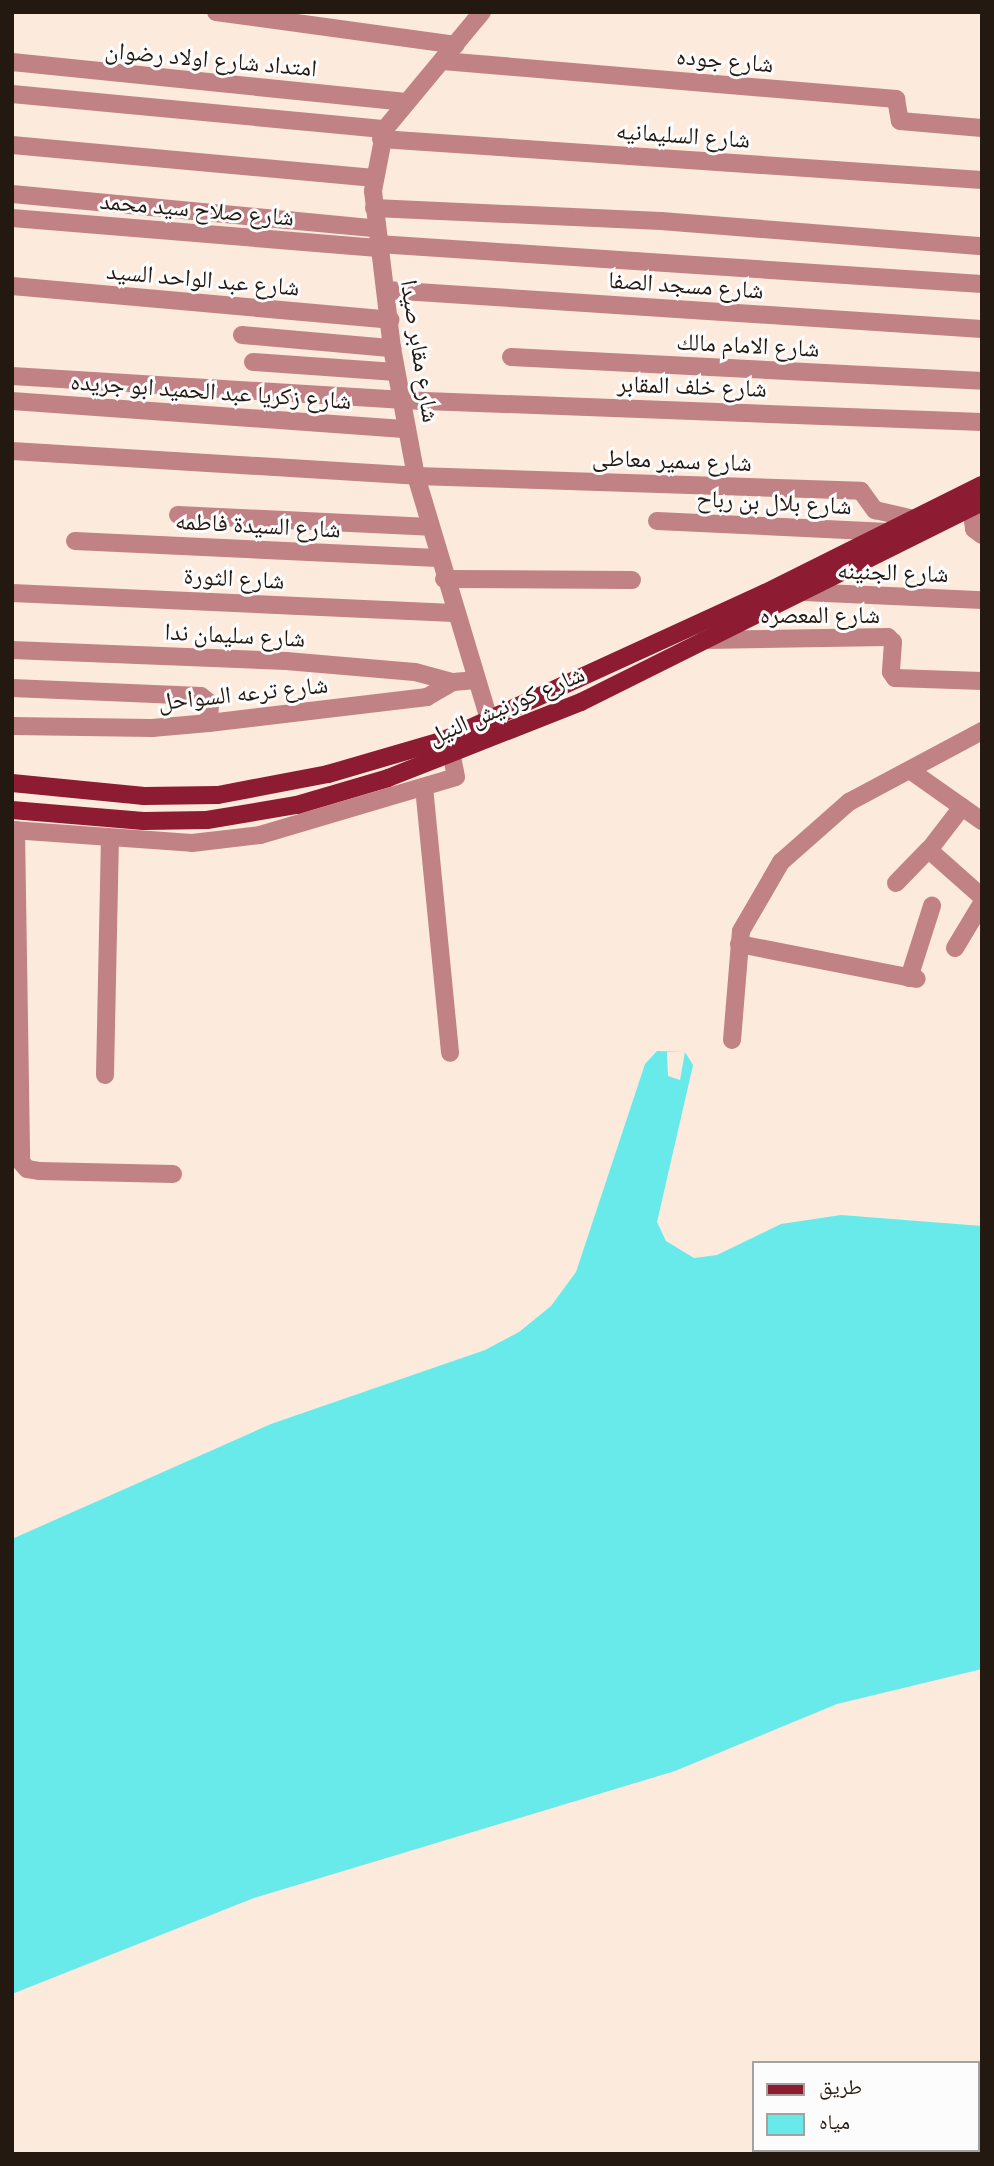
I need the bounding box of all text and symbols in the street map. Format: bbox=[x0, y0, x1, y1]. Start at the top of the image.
street label: امتداد شارع اولاد رضوان bbox=[104, 35, 318, 83]
street label: شارع جوده bbox=[675, 41, 775, 79]
street label: شارع السليمانيه bbox=[615, 116, 751, 154]
street label: شارع صلاح سيد محمد bbox=[99, 186, 295, 232]
street label: شارع عبد الواحد السيد bbox=[105, 256, 301, 302]
street label: شارع مسجد الصفا bbox=[607, 265, 765, 305]
street label: شارع مقابر صيدا bbox=[395, 278, 445, 424]
street label: شارع الامام مالك bbox=[676, 327, 820, 363]
street label: شارع زكريا عبد الحميد ابو جريده bbox=[70, 367, 352, 415]
street label: شارع خلف المقابر bbox=[617, 369, 767, 403]
street label: شارع سمير معاطى bbox=[592, 443, 752, 477]
street label: شارع بلال بن رباح bbox=[696, 484, 852, 520]
street label: شارع السيدة فاطمه bbox=[174, 506, 342, 544]
street label: شارع الجنينه bbox=[837, 556, 949, 588]
street label: شارع الثورة bbox=[183, 561, 285, 595]
street label: شارع المعصره bbox=[760, 601, 880, 629]
street label: شارع سليمان ندا bbox=[164, 617, 306, 653]
street label: شارع كورنيش النيل bbox=[423, 659, 589, 751]
street label: شارع ترعه السواحل bbox=[157, 670, 329, 716]
legend bbox=[752, 2061, 980, 2152]
text: طريق bbox=[819, 2072, 862, 2101]
text: مياه bbox=[819, 2107, 850, 2136]

